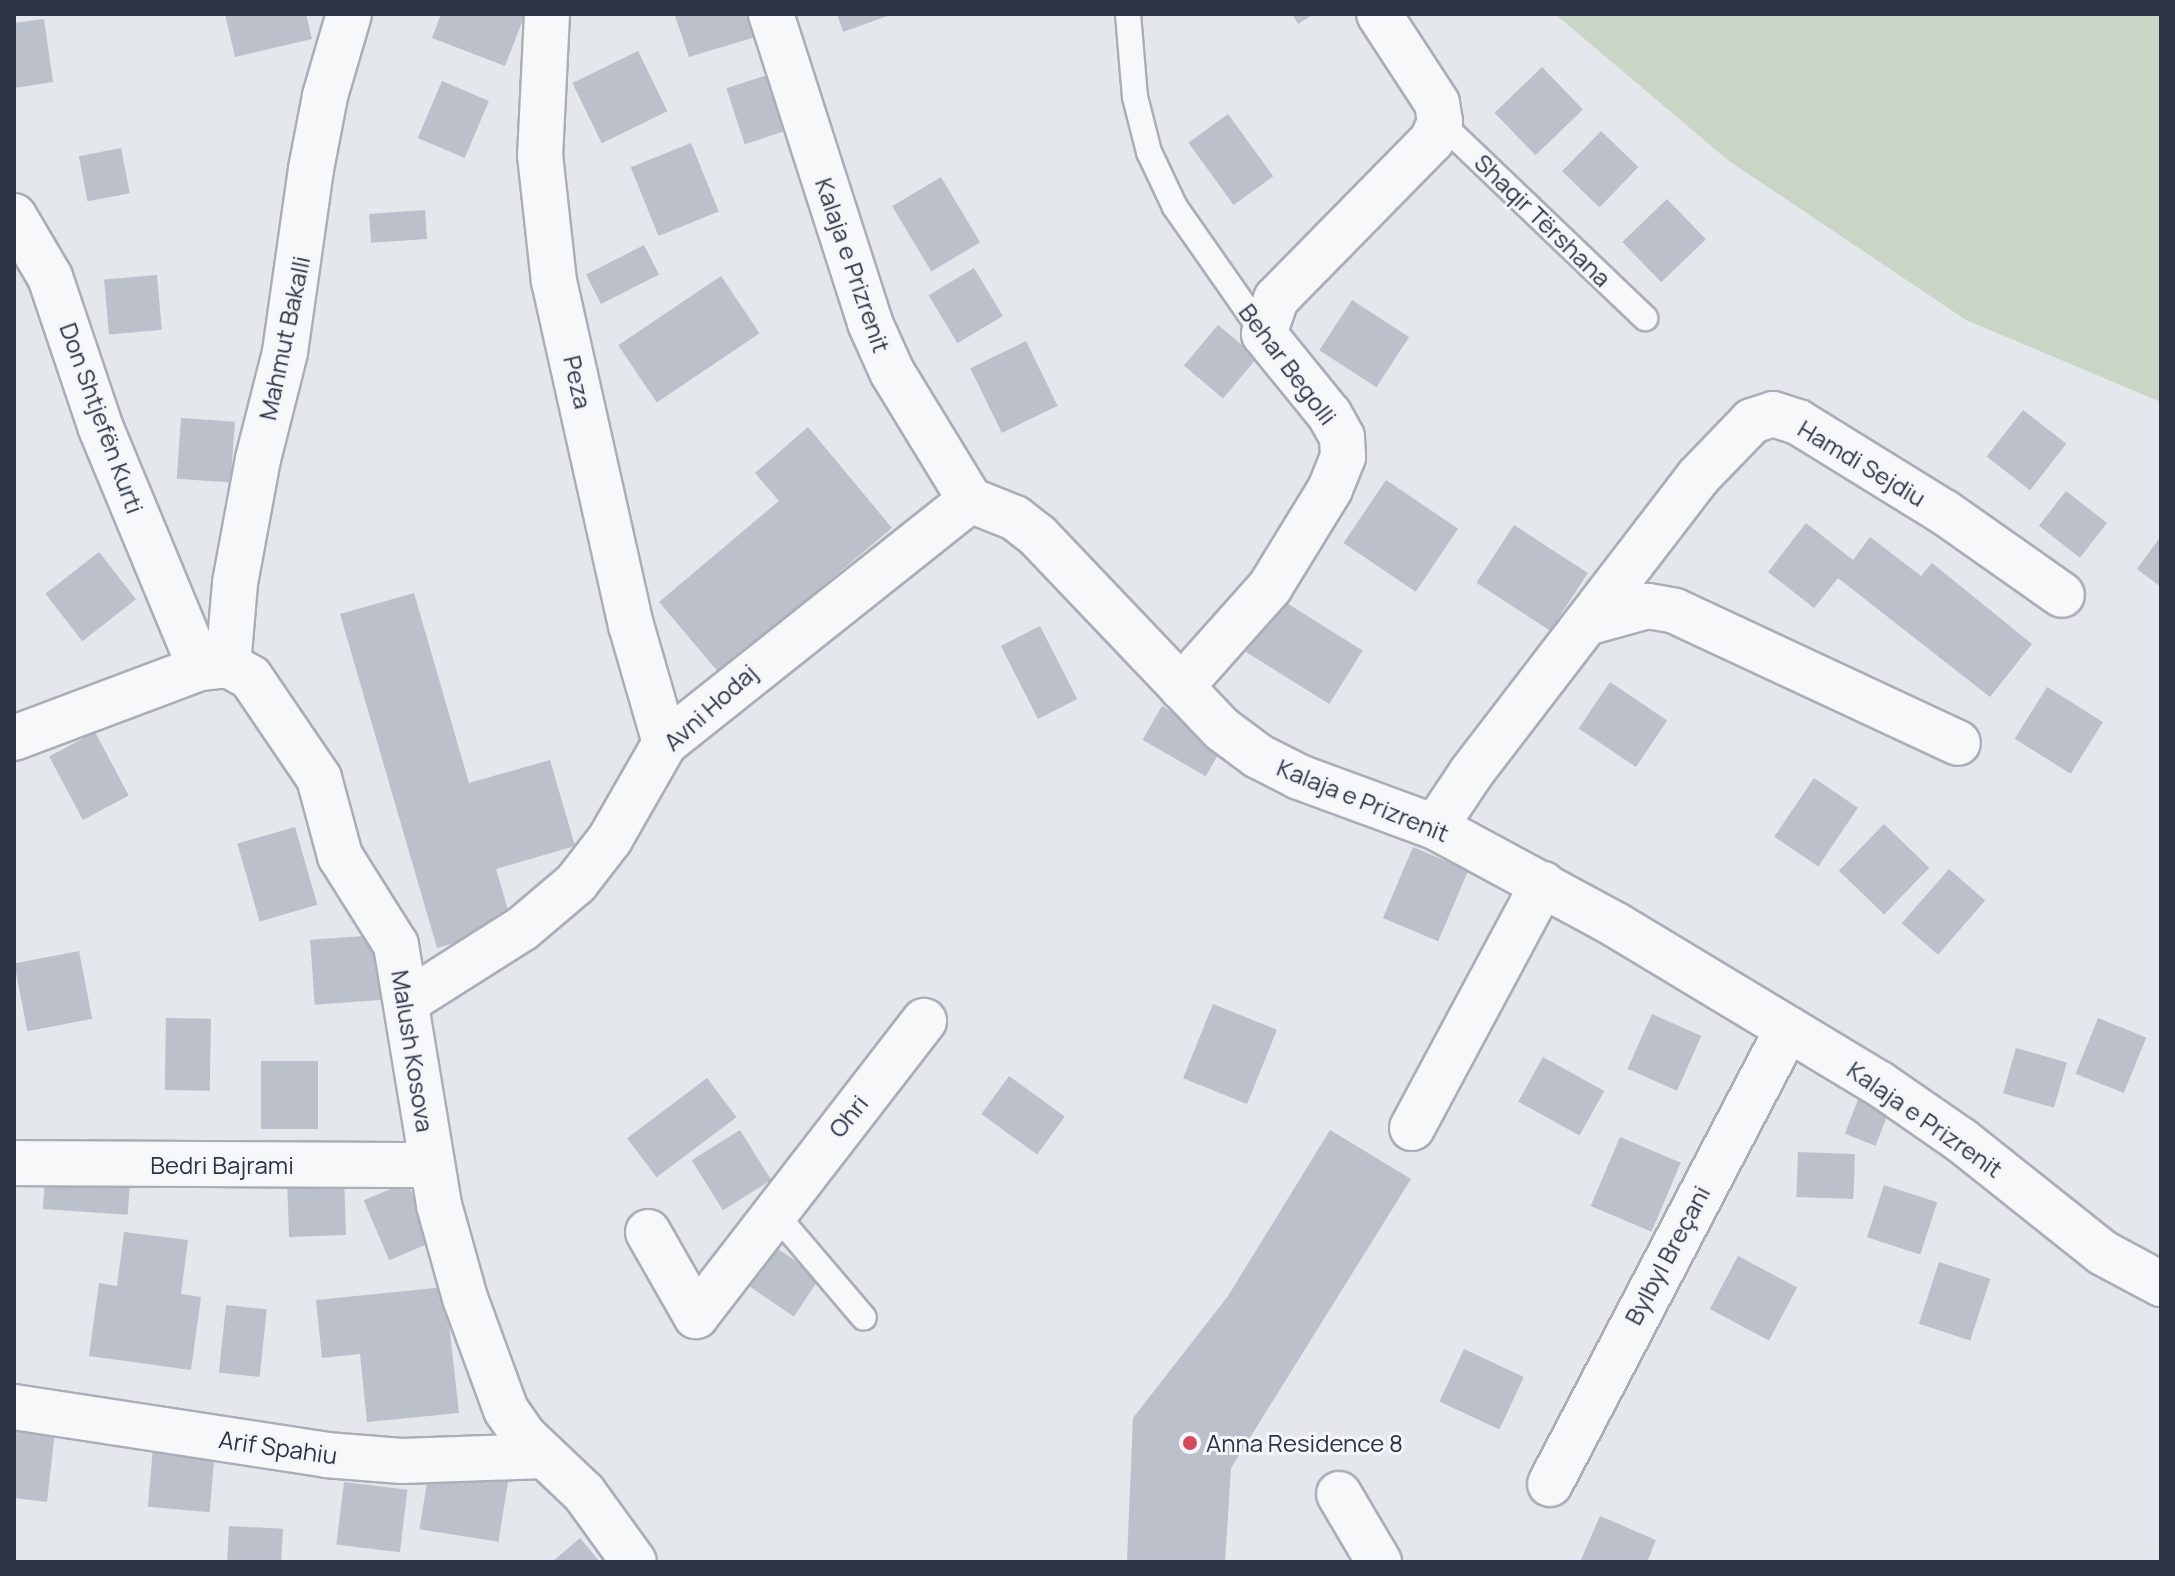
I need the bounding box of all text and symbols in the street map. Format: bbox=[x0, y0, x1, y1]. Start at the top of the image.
street label: Shaqir Tërshana bbox=[1469, 148, 1617, 292]
street label: Kalaja e Prizrenit bbox=[810, 174, 896, 356]
street label: Mahmut Bakalli bbox=[253, 253, 315, 423]
street label: Behar Begolli bbox=[1233, 298, 1343, 430]
street label: Don Shtjefën Kurti bbox=[54, 319, 150, 517]
street label: Peza bbox=[558, 353, 598, 411]
street label: Hamdi Sejdiu bbox=[1793, 414, 1931, 512]
street label: Avni Hodaj bbox=[658, 658, 762, 756]
street label: Kalaja e Prizrenit bbox=[1273, 752, 1453, 848]
street label: Malush Kosova bbox=[386, 968, 440, 1134]
street label: Kalaja e Prizrenit bbox=[1842, 1055, 2008, 1183]
street label: Ohri bbox=[822, 1089, 874, 1143]
street label: Bedri Bajrami bbox=[150, 1151, 294, 1179]
street label: Bylbyl Breçani bbox=[1618, 1181, 1716, 1329]
street label: Arif Spahiu bbox=[217, 1424, 339, 1470]
place label: Anna Residence 8 bbox=[1206, 1429, 1403, 1457]
marker: Anna Residence 8 bbox=[1181, 1434, 1199, 1452]

